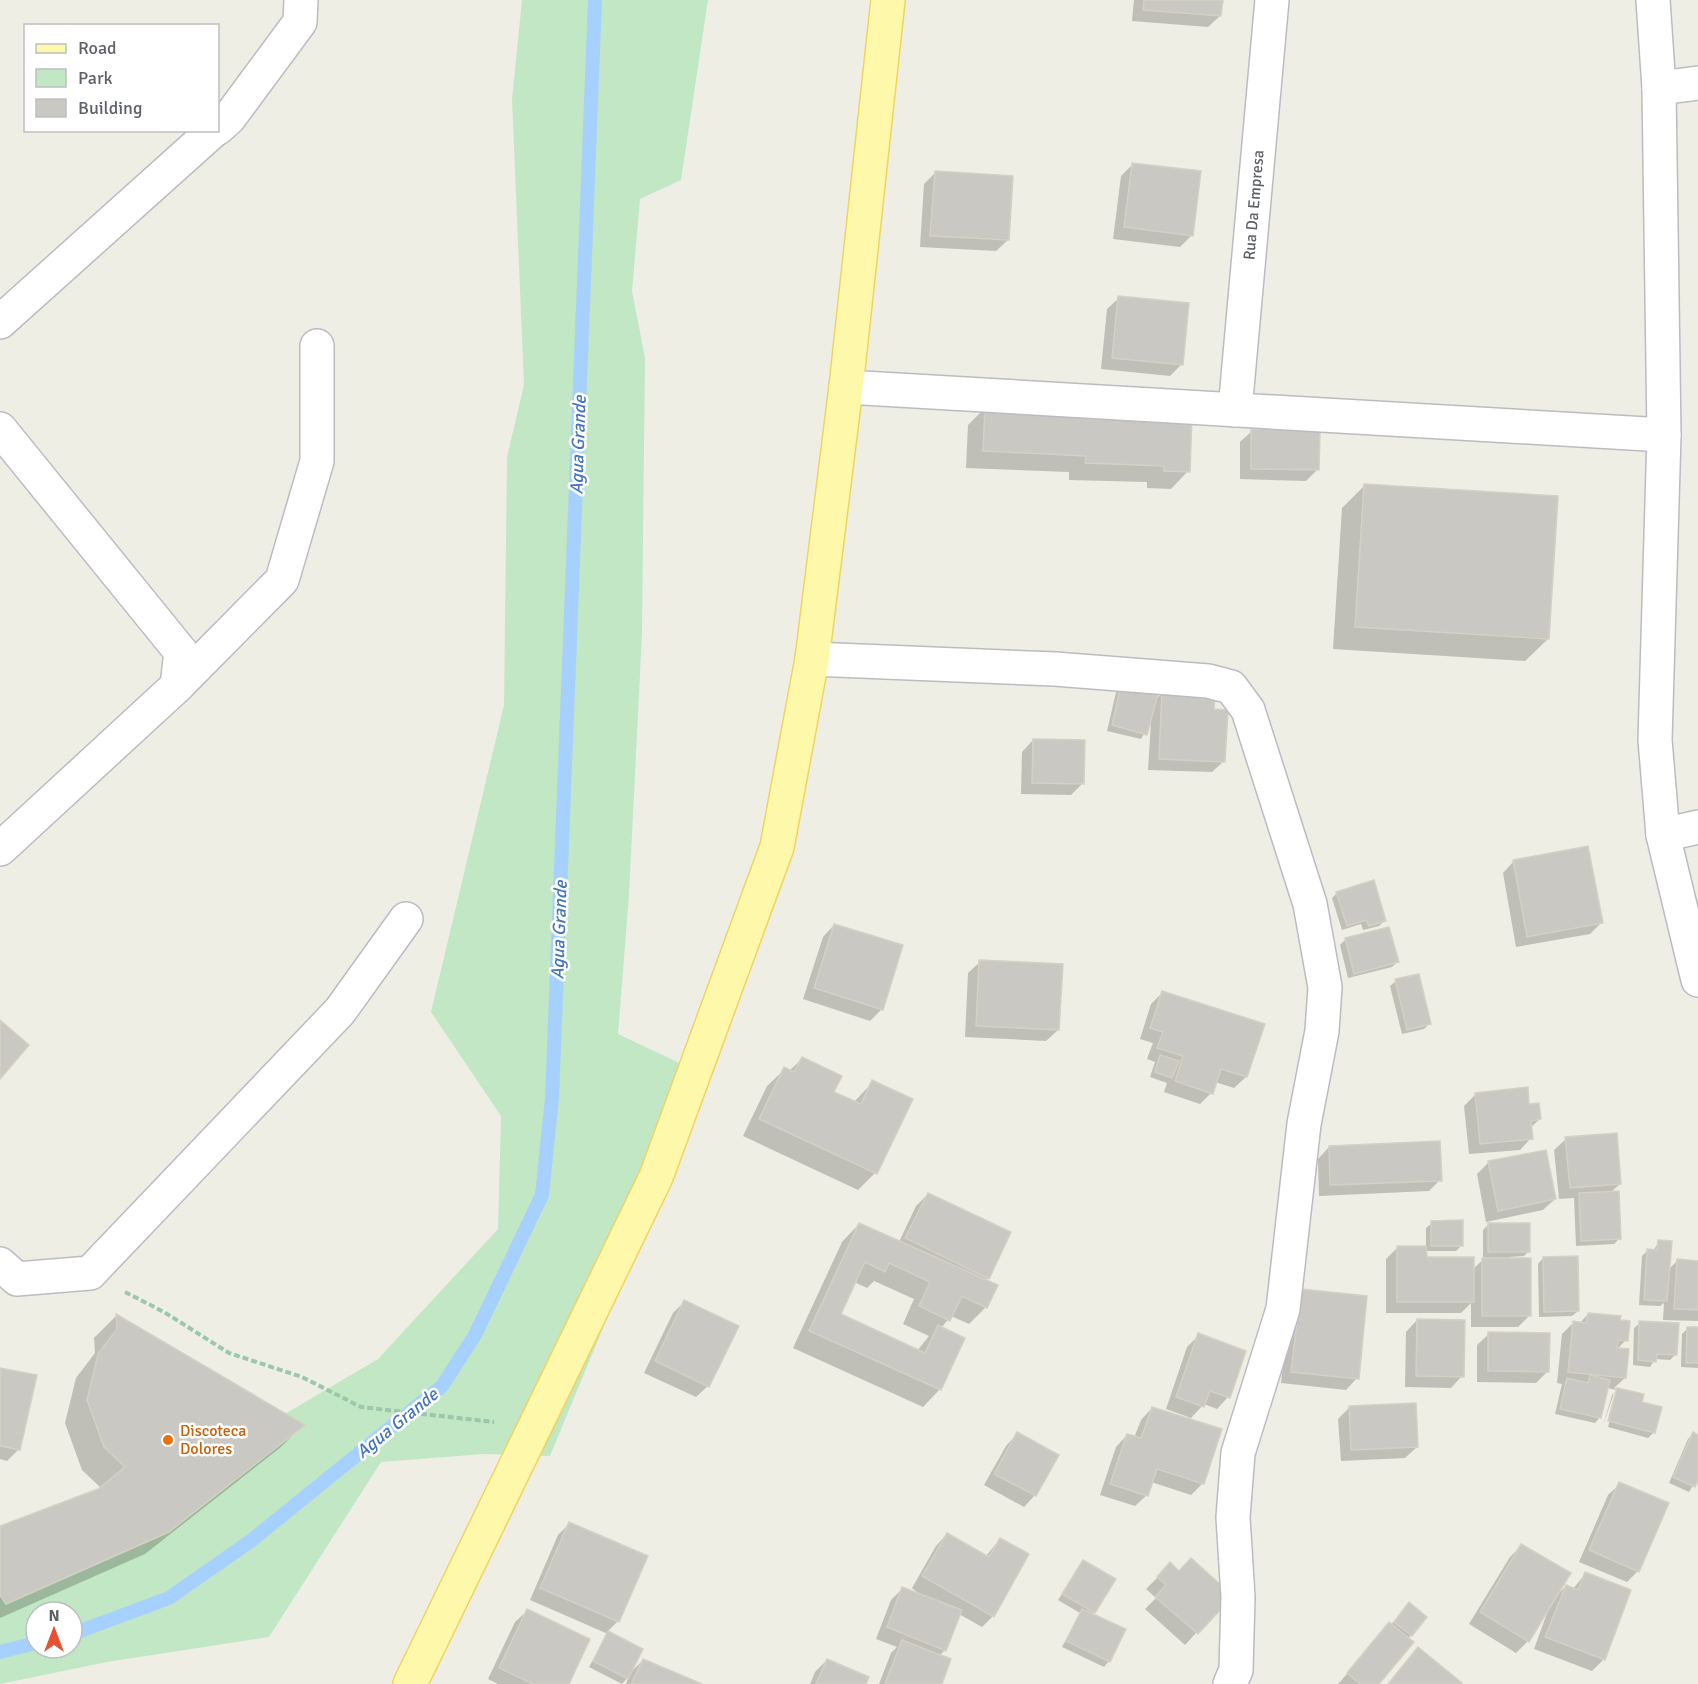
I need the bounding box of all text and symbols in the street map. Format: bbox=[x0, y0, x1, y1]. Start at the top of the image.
legend bbox=[24, 24, 219, 132]
text: Road bbox=[78, 37, 117, 59]
text: Park bbox=[78, 67, 113, 89]
text: Building bbox=[78, 97, 142, 119]
street label: Rua Da Empresa bbox=[1239, 149, 1269, 261]
water label: Agua Grande bbox=[565, 394, 591, 495]
water label: Agua Grande bbox=[546, 879, 572, 980]
water label: Agua Grande bbox=[352, 1383, 443, 1463]
place label: Discoteca Dolores bbox=[180, 1421, 246, 1459]
marker: Discoteca Dolores bbox=[161, 1433, 175, 1447]
north arrow bbox=[24, 1600, 84, 1660]
text: N bbox=[48, 1606, 60, 1626]

